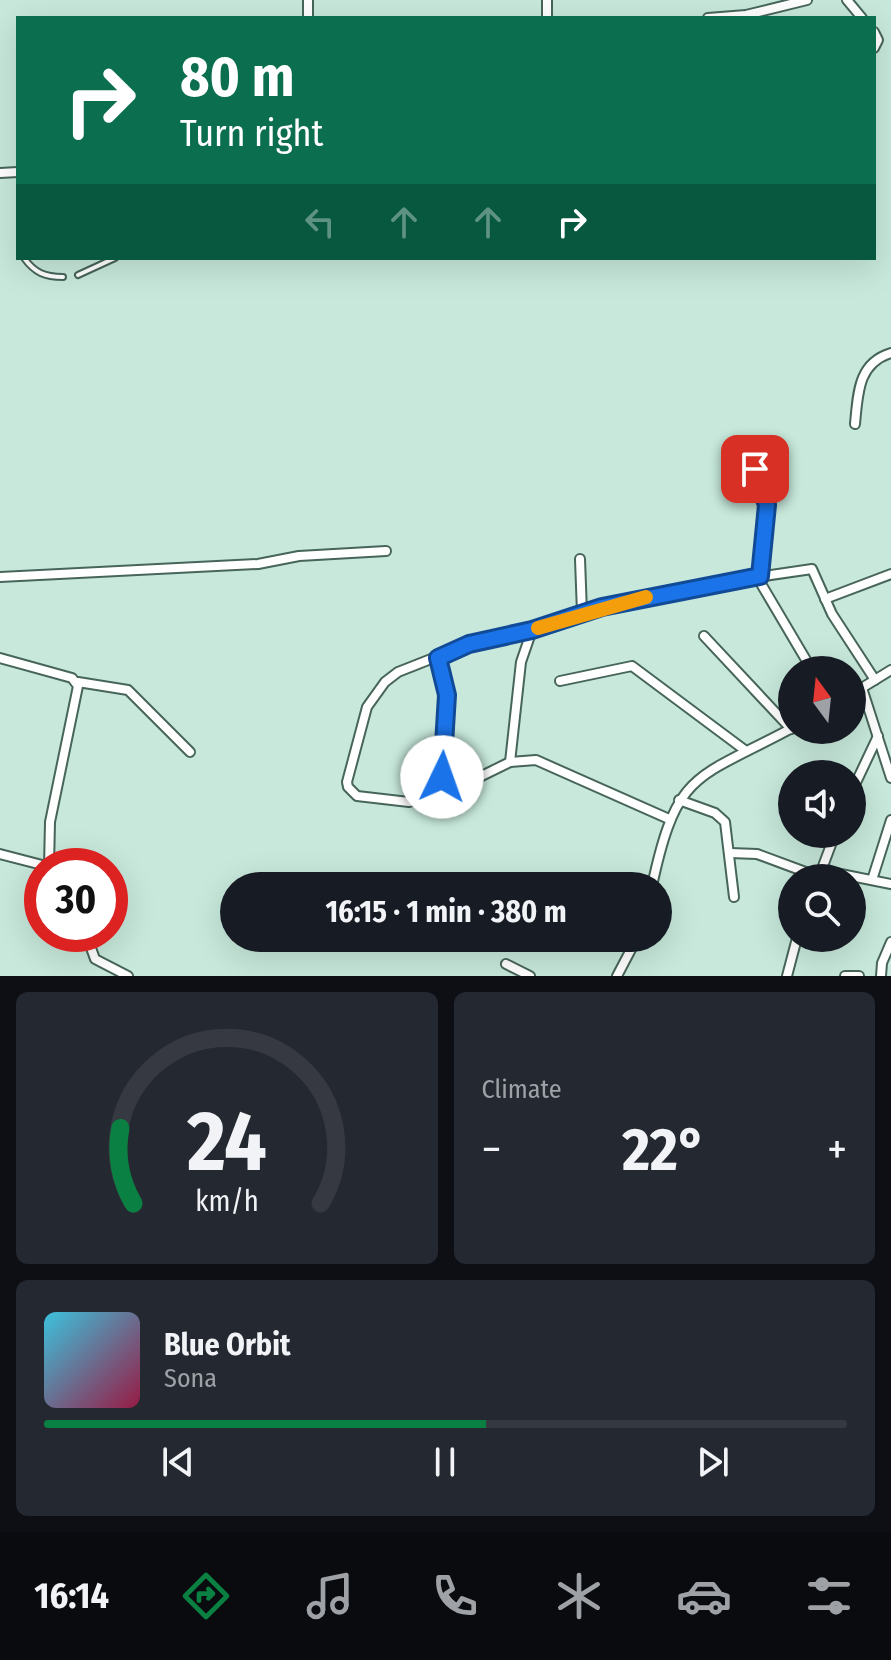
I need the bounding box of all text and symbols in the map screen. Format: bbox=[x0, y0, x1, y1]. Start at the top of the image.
text: 80 m bbox=[180, 44, 295, 111]
icon: right bbox=[48, 48, 152, 152]
text: Turn right bbox=[180, 112, 323, 156]
icon: left bbox=[298, 200, 342, 244]
icon: ahead bbox=[382, 200, 426, 244]
icon: ahead bbox=[466, 200, 510, 244]
icon: right bbox=[550, 200, 594, 244]
pin bbox=[721, 435, 789, 503]
icon: arrive bbox=[733, 447, 777, 491]
north arrow bbox=[778, 656, 866, 744]
map controls bbox=[778, 656, 866, 952]
position arrow bbox=[400, 735, 484, 819]
button: sound bbox=[778, 760, 866, 848]
speed limit sign: 30 bbox=[24, 848, 128, 952]
button: search bbox=[778, 864, 866, 952]
text: 16:15 · 1 min · 380 m bbox=[325, 894, 567, 930]
text: Climate bbox=[482, 1074, 562, 1105]
text: 24 bbox=[186, 1092, 267, 1192]
text: 22° bbox=[622, 1114, 706, 1186]
text: − bbox=[482, 1123, 501, 1176]
text: + bbox=[827, 1123, 847, 1176]
text: km/h bbox=[195, 1184, 259, 1219]
text: Blue Orbit bbox=[164, 1327, 290, 1363]
text: Sona bbox=[164, 1363, 217, 1394]
icon: previous bbox=[156, 1440, 200, 1484]
icon: pause bbox=[423, 1440, 467, 1484]
icon: next bbox=[691, 1440, 735, 1484]
icon: directions bbox=[178, 1568, 234, 1624]
icon: music bbox=[302, 1568, 358, 1624]
icon: phone bbox=[427, 1568, 483, 1624]
icon: climate bbox=[551, 1568, 607, 1624]
icon: car bbox=[676, 1568, 732, 1624]
icon: filters bbox=[801, 1568, 857, 1624]
text: 16:14 bbox=[34, 1574, 109, 1618]

